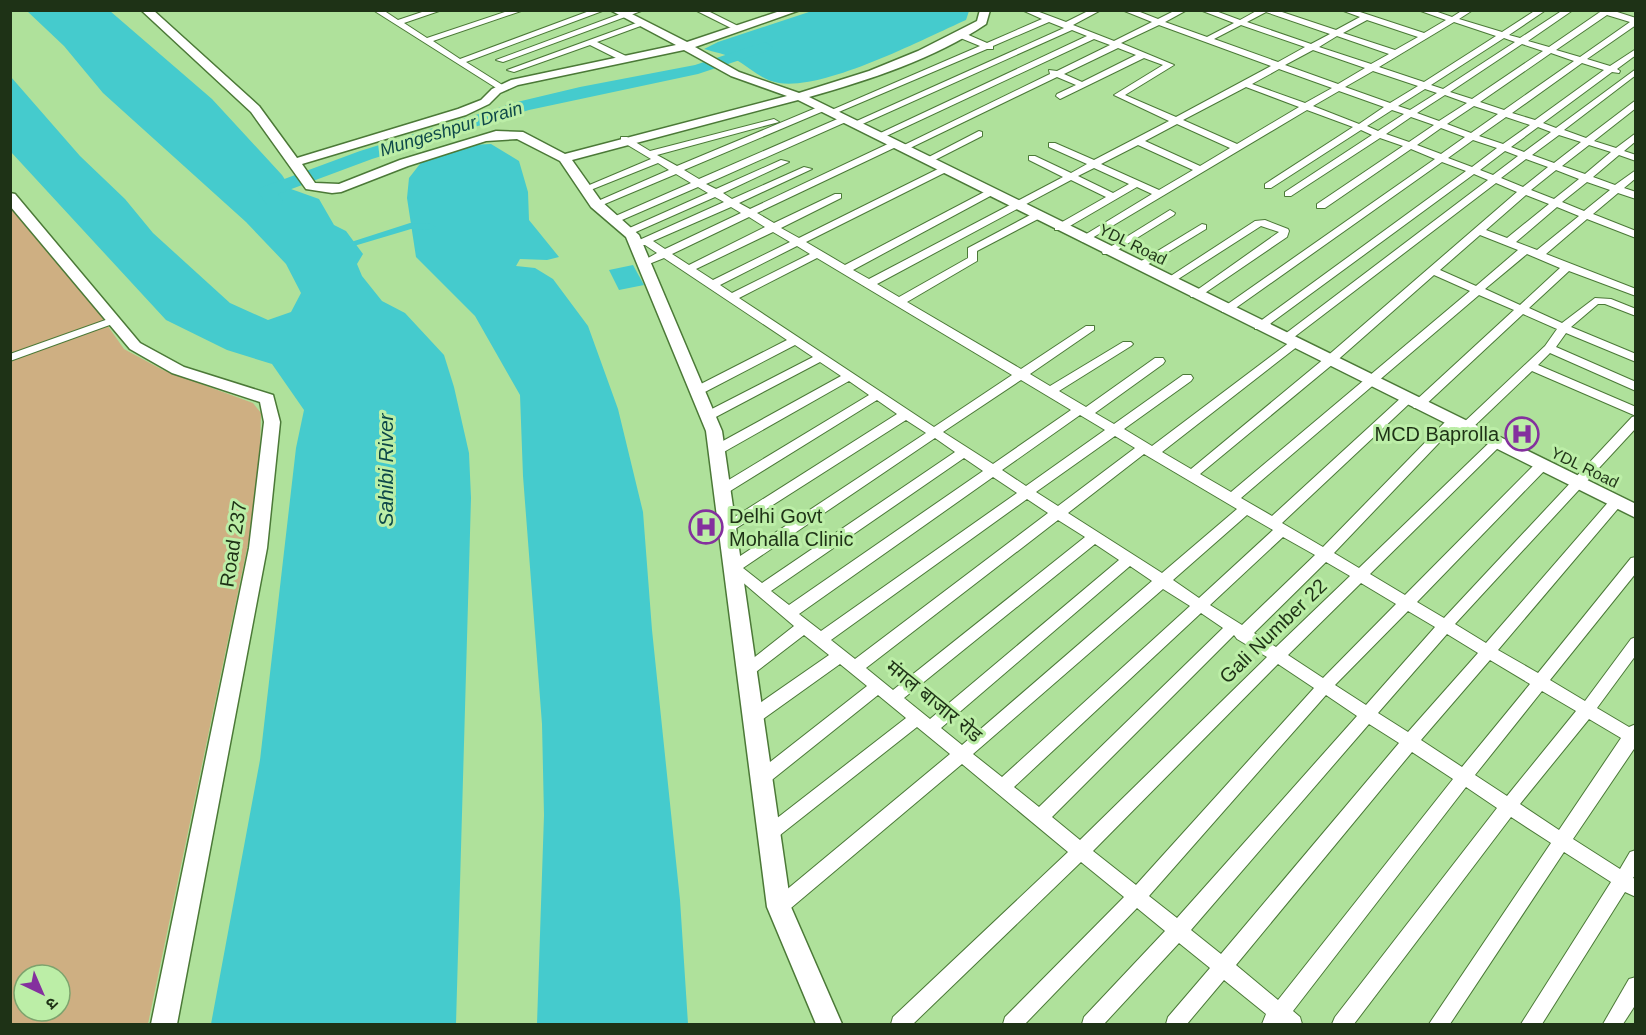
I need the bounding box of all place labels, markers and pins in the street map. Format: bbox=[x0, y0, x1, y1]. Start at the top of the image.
hospital icon: MCD Baprolla bbox=[1504, 416, 1540, 452]
place label: MCD Baprolla bbox=[1375, 423, 1500, 445]
place label: Delhi Govt Mohalla Clinic bbox=[729, 505, 854, 550]
hospital icon: Delhi Govt Mohalla Clinic bbox=[688, 509, 724, 545]

